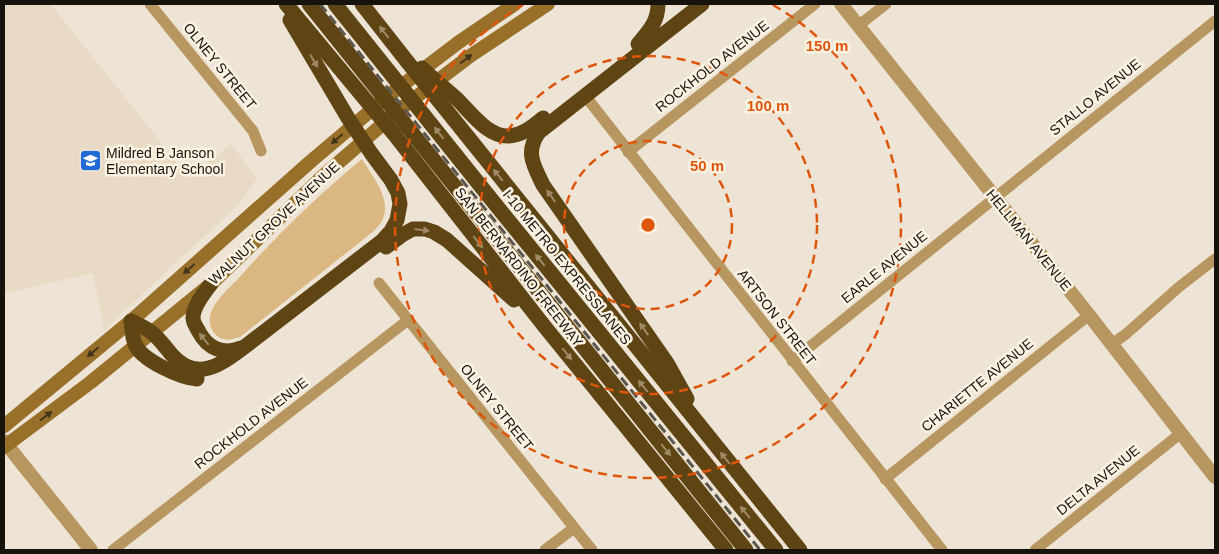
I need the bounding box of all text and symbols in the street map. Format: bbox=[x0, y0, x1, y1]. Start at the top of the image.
street label: ROCKHOLD AVENUE bbox=[652, 17, 772, 115]
street label: OLNEY STREET bbox=[180, 20, 260, 113]
one-way arrow bbox=[378, 26, 389, 39]
text: 150 m bbox=[806, 37, 848, 54]
one-way arrow bbox=[310, 53, 318, 68]
one-way arrow bbox=[459, 54, 472, 65]
street label: STALLO AVENUE bbox=[1046, 55, 1144, 139]
text: 100 m bbox=[747, 97, 789, 114]
one-way arrow bbox=[433, 127, 444, 140]
one-way arrow bbox=[331, 133, 343, 145]
place label: Mildred B Janson Elementary School bbox=[106, 145, 224, 177]
school or university icon: Mildred B Janson Elementary School bbox=[78, 149, 102, 173]
text: 50 m bbox=[690, 157, 724, 174]
street label: WALNUT GROVE AVENUE bbox=[205, 158, 343, 288]
one-way arrow bbox=[493, 169, 504, 182]
street label: SAN BERNARDINO FREEWAY bbox=[452, 184, 587, 350]
street label: I-10 METRO EXPRESSLANES bbox=[500, 186, 634, 348]
street label: HELLMAN AVENUE bbox=[983, 186, 1075, 294]
one-way arrow bbox=[546, 189, 556, 203]
centre of rings bbox=[639, 216, 657, 234]
one-way arrow bbox=[414, 226, 430, 234]
street label: EARLE AVENUE bbox=[838, 228, 930, 306]
one-way arrow bbox=[472, 235, 483, 248]
one-way arrow bbox=[535, 254, 546, 267]
one-way arrow bbox=[184, 263, 196, 275]
street label: ARTSON STREET bbox=[735, 266, 820, 368]
one-way arrow bbox=[639, 322, 649, 336]
one-way arrow bbox=[199, 333, 210, 346]
street label: CHARIETTE AVENUE bbox=[918, 335, 1036, 435]
one-way arrow bbox=[87, 346, 100, 357]
one-way arrow bbox=[561, 348, 572, 360]
street label: OLNEY STREET bbox=[457, 361, 537, 454]
street label: ROCKHOLD AVENUE bbox=[191, 374, 311, 472]
one-way arrow bbox=[637, 380, 648, 393]
one-way arrow bbox=[39, 410, 52, 421]
street label: DELTA AVENUE bbox=[1053, 442, 1143, 518]
one-way arrow bbox=[660, 443, 671, 456]
one-way arrow bbox=[720, 452, 731, 465]
one-way arrow bbox=[740, 506, 751, 519]

